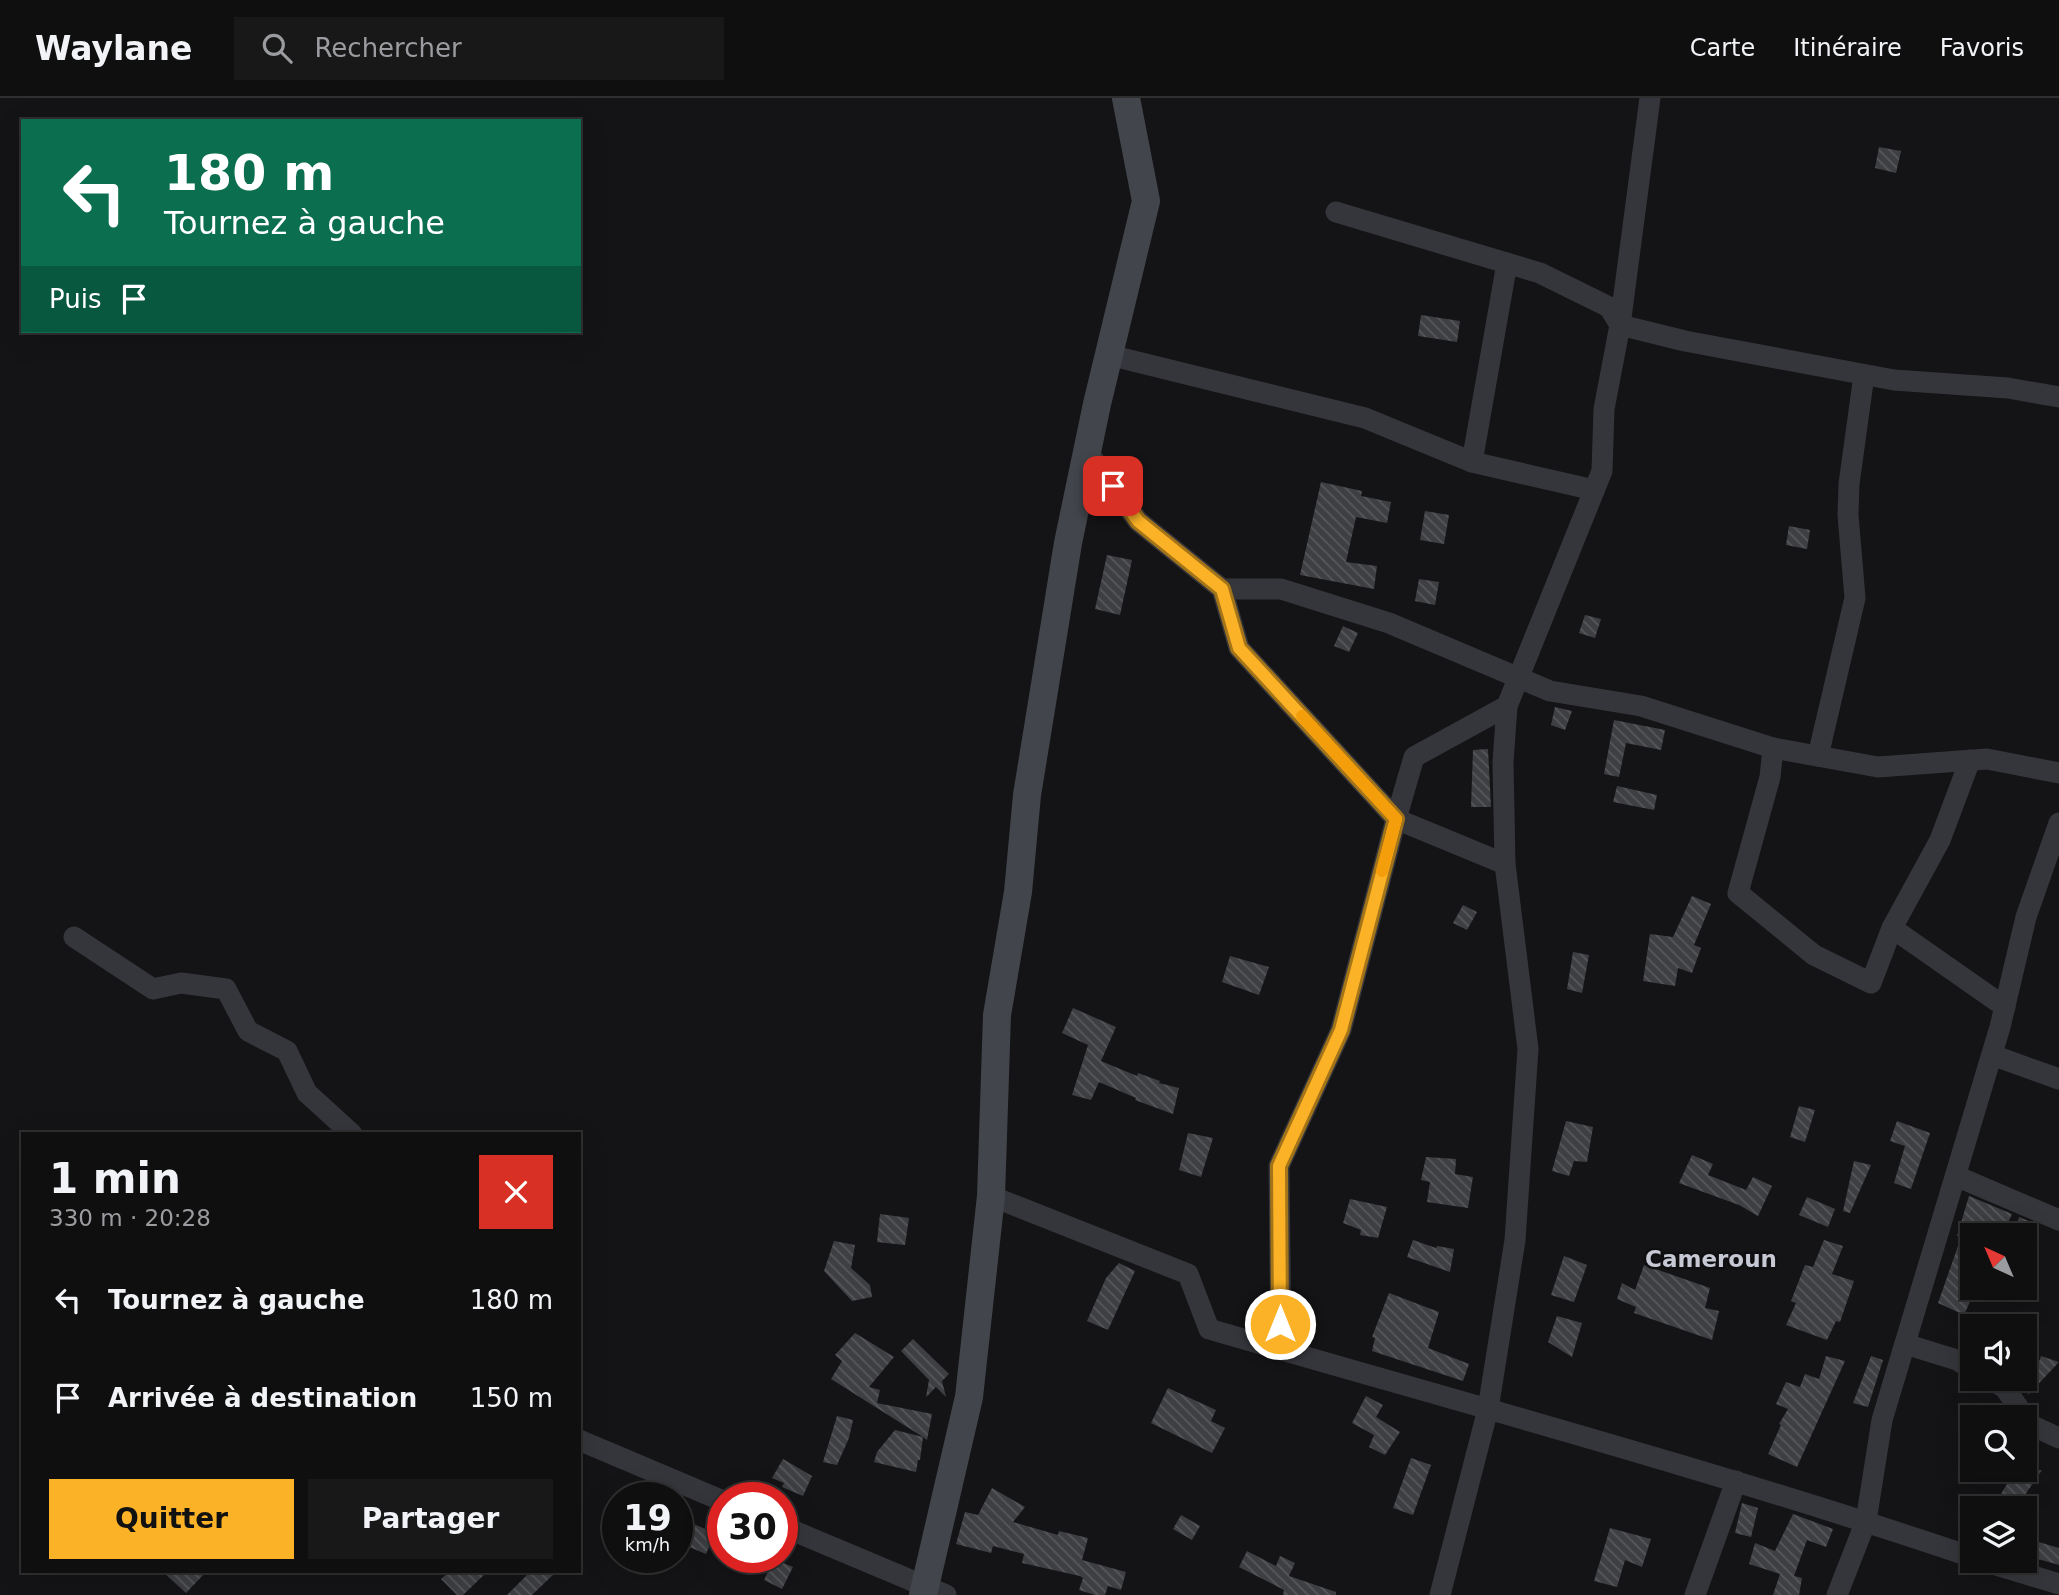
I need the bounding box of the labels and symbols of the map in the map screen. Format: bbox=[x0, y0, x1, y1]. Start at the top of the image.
pin bbox=[1083, 456, 1143, 516]
north arrow bbox=[1960, 1223, 2037, 1300]
district label: Cameroun bbox=[1645, 1246, 1777, 1272]
position arrow bbox=[1243, 1287, 1317, 1361]
speed limit sign: 30 bbox=[707, 1482, 798, 1573]

